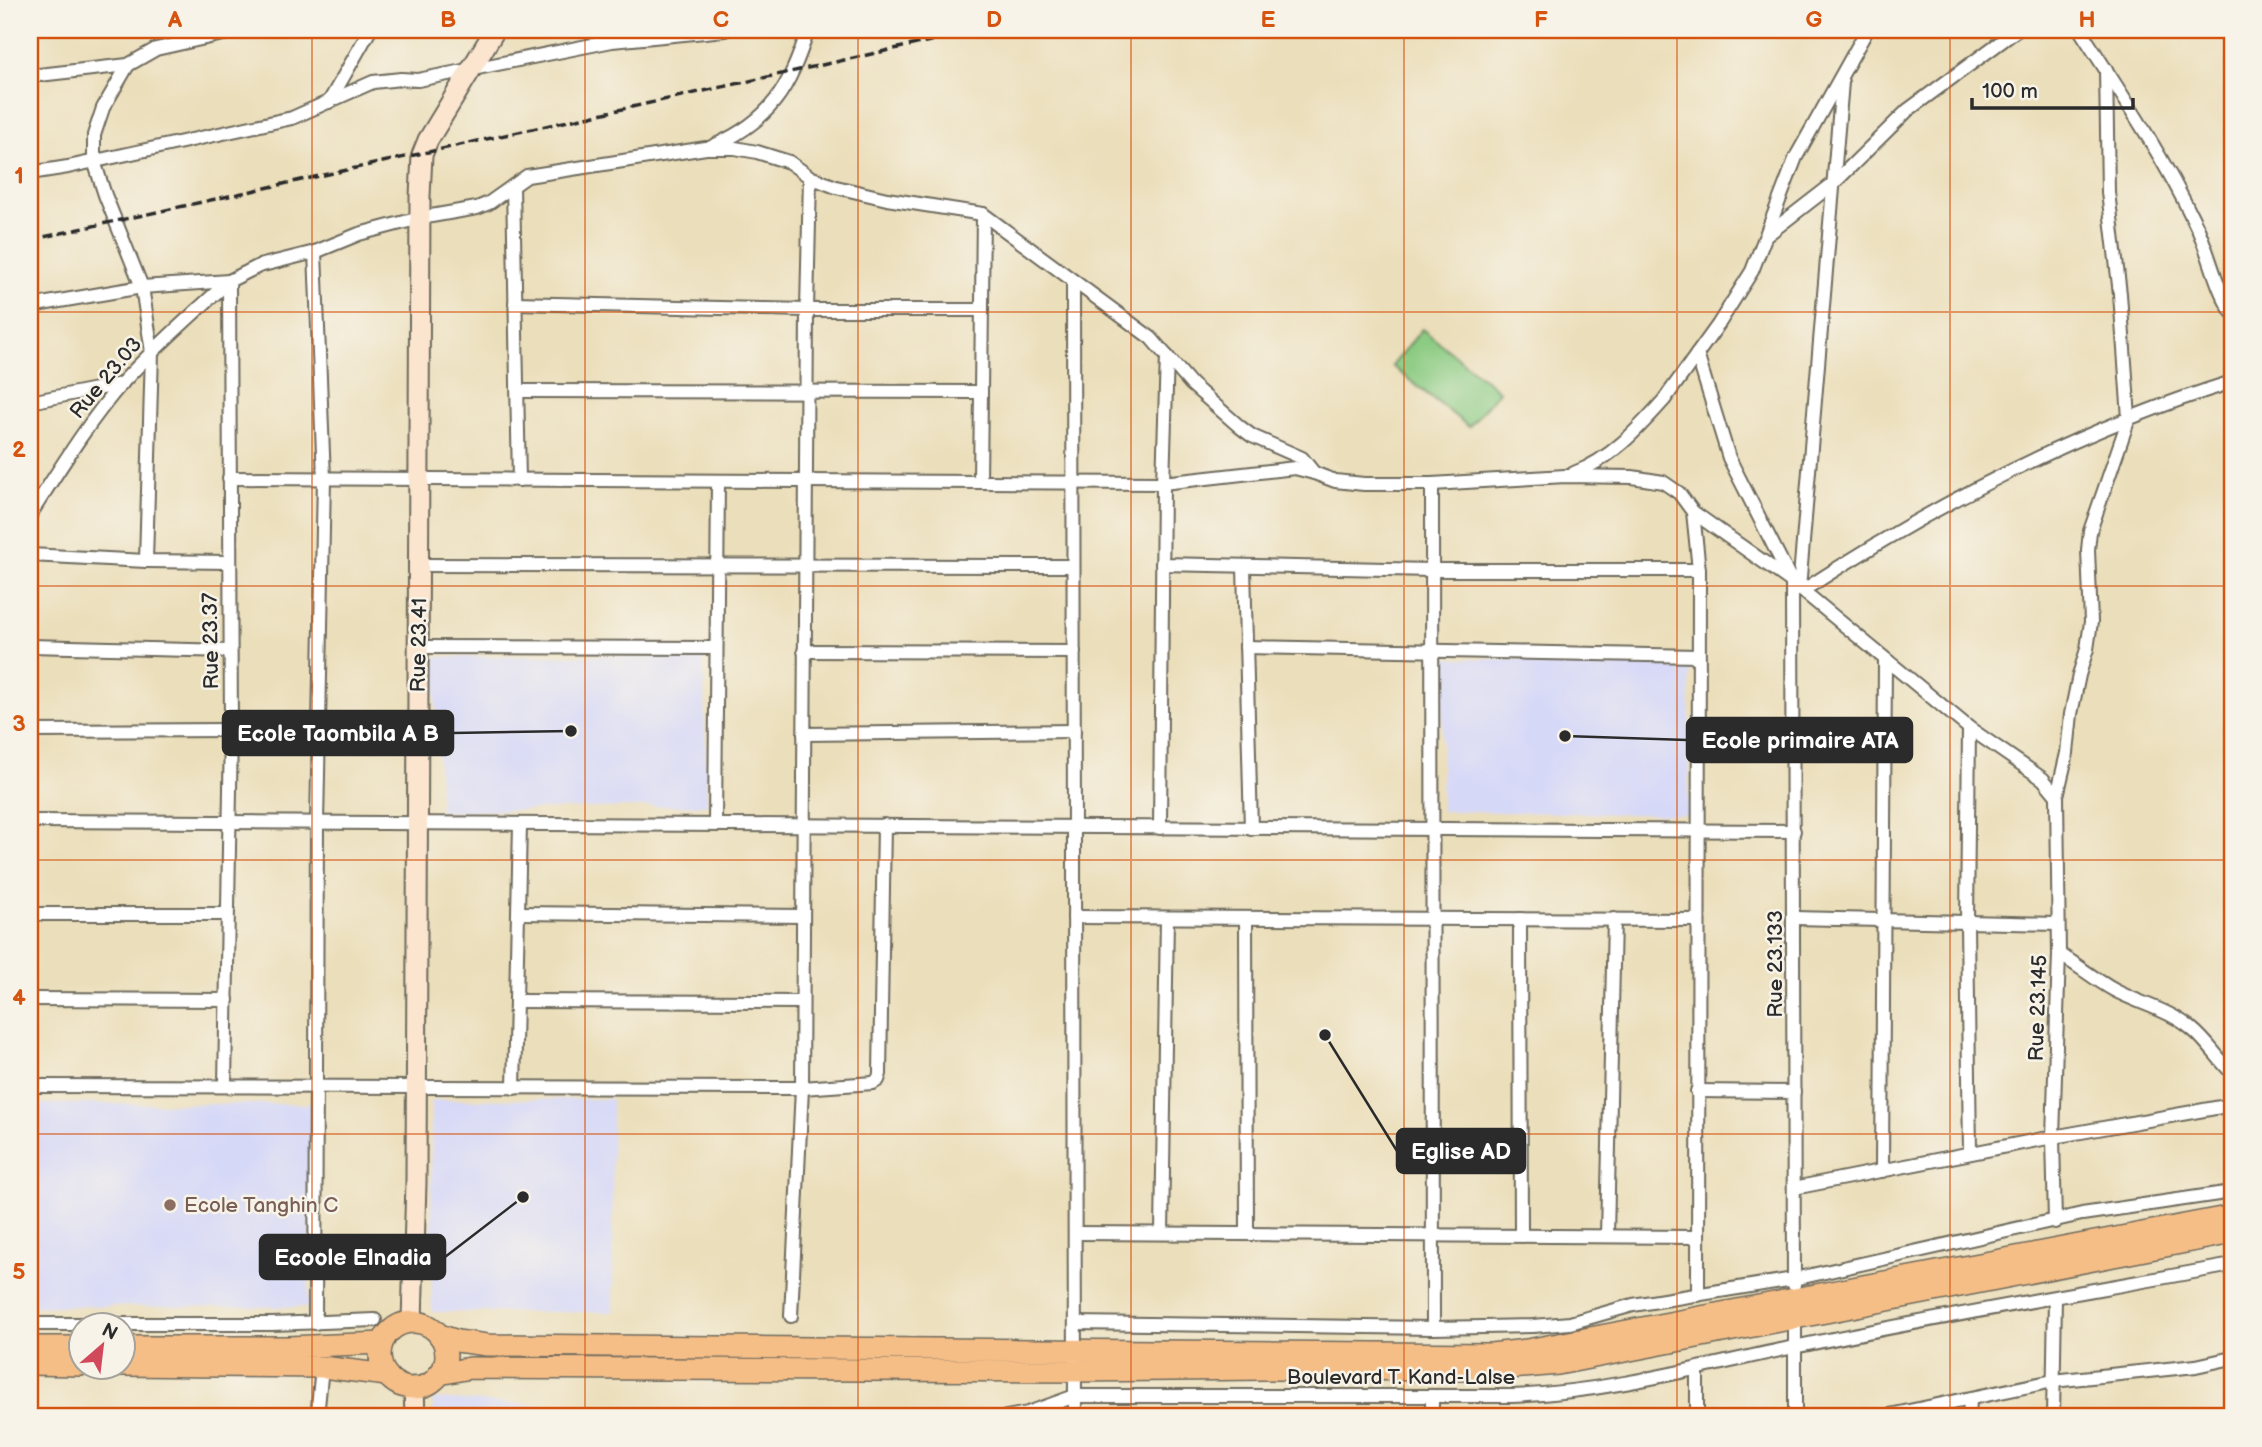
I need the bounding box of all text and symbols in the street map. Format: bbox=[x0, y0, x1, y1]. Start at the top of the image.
text: A bbox=[167, 6, 183, 34]
text: B bbox=[440, 6, 456, 34]
text: C bbox=[713, 6, 729, 34]
text: D bbox=[986, 6, 1002, 34]
text: E bbox=[1261, 6, 1276, 34]
text: F bbox=[1534, 6, 1548, 34]
text: G bbox=[1806, 6, 1823, 34]
text: H bbox=[2078, 6, 2096, 34]
scale bar bbox=[1972, 66, 2132, 110]
text: 100 m bbox=[1982, 79, 2038, 104]
text: 1 bbox=[14, 162, 24, 190]
street label: Rue 23.03 bbox=[65, 332, 147, 424]
text: 2 bbox=[12, 436, 26, 464]
street label: Rue 23.37 bbox=[198, 592, 224, 690]
street label: Rue 23.41 bbox=[406, 597, 432, 693]
text: 3 bbox=[12, 710, 26, 738]
callout: Ecole Taombila A B bbox=[223, 711, 453, 755]
callout: Ecole primaire ATA bbox=[1687, 718, 1912, 762]
text: Ecole Taombila A B bbox=[237, 720, 439, 748]
text: Ecole primaire ATA bbox=[1702, 727, 1899, 755]
street label: Rue 23.133 bbox=[1763, 910, 1788, 1018]
street label: Rue 23.145 bbox=[2024, 954, 2052, 1062]
text: 4 bbox=[12, 984, 26, 1012]
callout: Eglise AD bbox=[1397, 1129, 1525, 1173]
text: Eglise AD bbox=[1411, 1138, 1511, 1166]
place label: Ecole Tanghin C bbox=[184, 1193, 338, 1218]
marker: Ecole Tanghin C bbox=[162, 1197, 178, 1213]
callout: Ecoole Elnadia bbox=[260, 1235, 445, 1279]
text: Ecoole Elnadia bbox=[274, 1244, 432, 1272]
text: 5 bbox=[12, 1258, 26, 1286]
north arrow bbox=[66, 1310, 136, 1380]
text: N bbox=[98, 1319, 121, 1346]
street label: Boulevard T. Kand-Lalse bbox=[1287, 1365, 1515, 1390]

